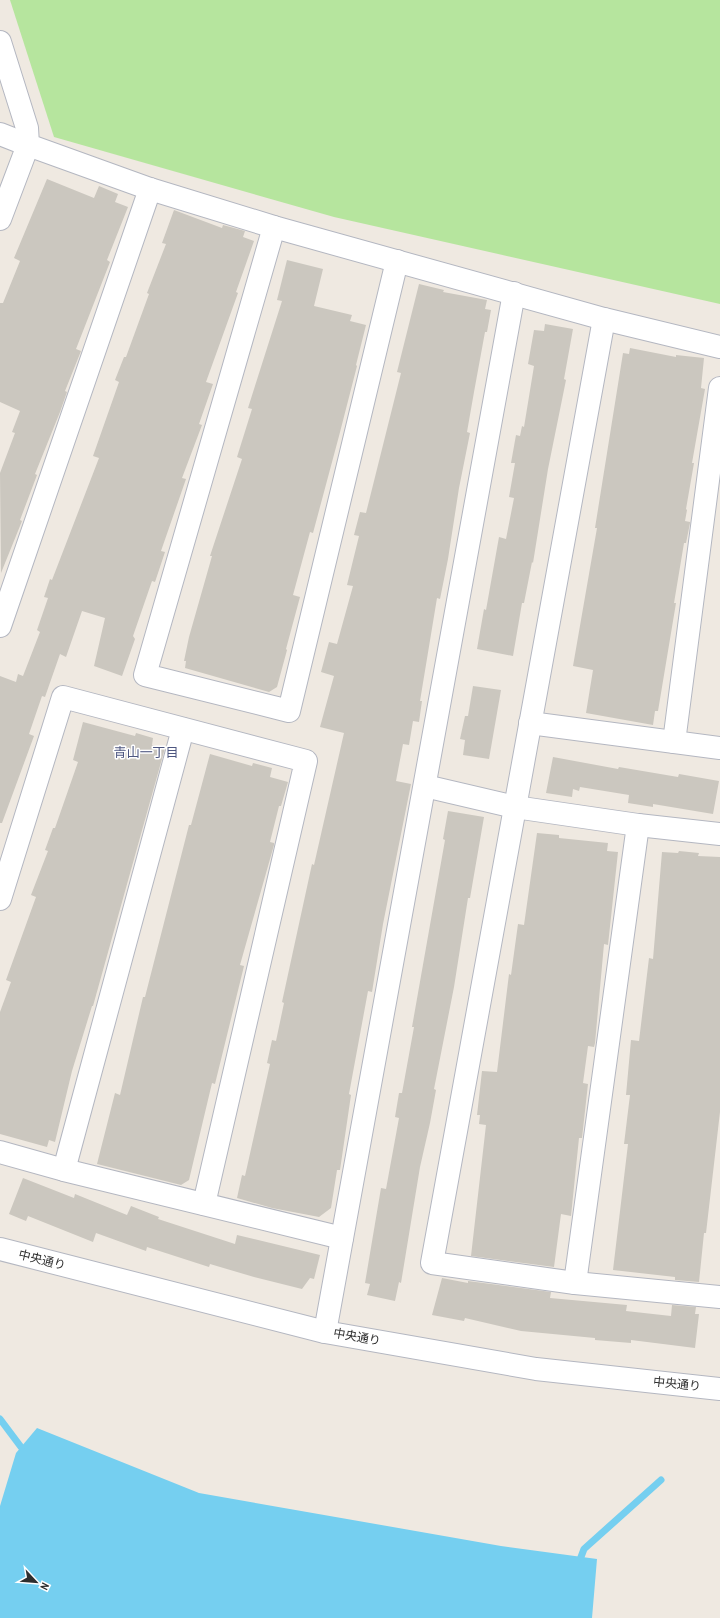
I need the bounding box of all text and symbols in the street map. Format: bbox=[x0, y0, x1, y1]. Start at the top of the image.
district label: 青山一丁目 bbox=[113, 744, 179, 761]
street label: 中央通り bbox=[17, 1246, 67, 1274]
street label: 中央通り bbox=[332, 1325, 382, 1349]
street label: 中央通り bbox=[652, 1374, 702, 1394]
north arrow bbox=[16, 1562, 56, 1602]
text: N bbox=[37, 1580, 53, 1592]

